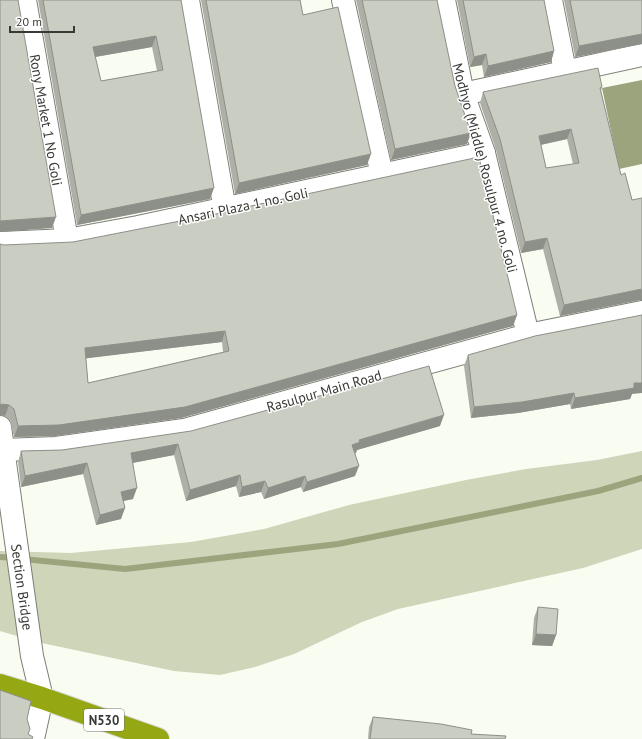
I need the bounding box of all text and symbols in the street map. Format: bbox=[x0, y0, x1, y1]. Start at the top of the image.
scale bar bbox=[10, 8, 74, 34]
text: 20 m bbox=[16, 14, 42, 29]
street label: Rony Market 1 No Goli bbox=[26, 53, 66, 187]
street label: Modhyo (Middle) Rosulpur 4 no. Goli bbox=[448, 61, 522, 275]
street label: Ansari Plaza 1 no. Goli bbox=[176, 183, 310, 229]
street label: Rasulpur Main Road bbox=[264, 366, 384, 416]
street label: Section Bridge bbox=[7, 543, 37, 631]
road number: N530 bbox=[84, 709, 124, 731]

